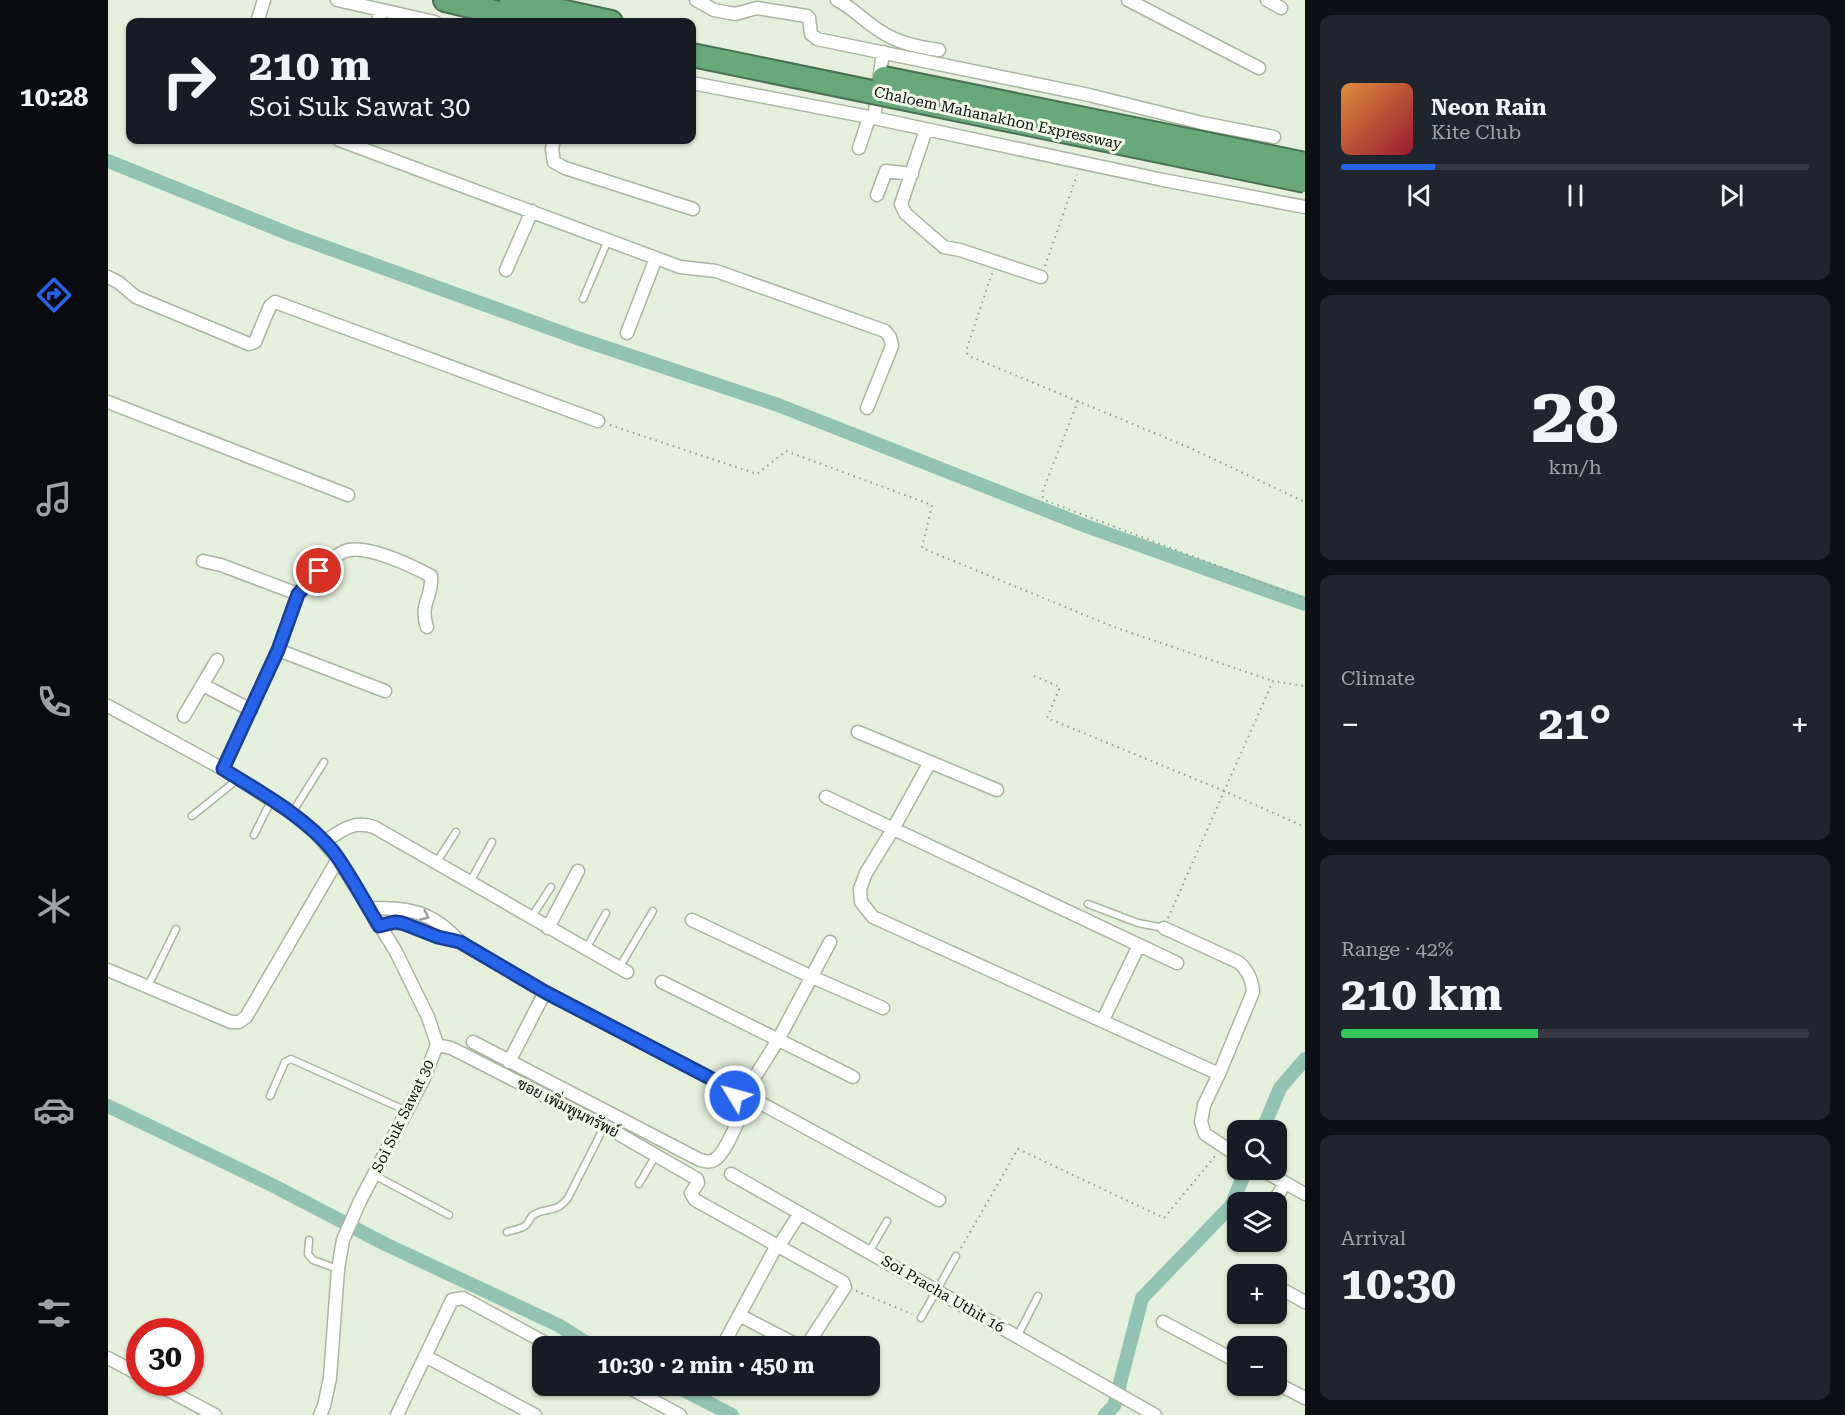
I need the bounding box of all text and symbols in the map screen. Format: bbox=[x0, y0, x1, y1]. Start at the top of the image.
text: 210 m bbox=[249, 41, 371, 90]
icon: right bbox=[150, 42, 228, 120]
text: 10:28 bbox=[20, 81, 88, 113]
street label: Chaloem Mahanakhon Expressway bbox=[873, 83, 1124, 153]
text: Soi Suk Sawat 30 bbox=[249, 91, 470, 123]
text: Neon Rain bbox=[1431, 95, 1546, 120]
text: Kite Club bbox=[1431, 120, 1521, 144]
icon: previous bbox=[1403, 179, 1436, 212]
icon: pause bbox=[1559, 179, 1592, 212]
icon: next bbox=[1715, 179, 1748, 212]
icon: directions bbox=[33, 274, 75, 316]
text: 28 bbox=[1531, 370, 1619, 461]
text: km/h bbox=[1548, 455, 1602, 479]
icon: music bbox=[33, 478, 75, 520]
pin bbox=[293, 545, 344, 596]
icon: arrive bbox=[302, 554, 335, 587]
text: Climate bbox=[1341, 666, 1415, 690]
icon: phone bbox=[33, 681, 75, 723]
text: 21° bbox=[1539, 697, 1611, 750]
text: − bbox=[1341, 705, 1359, 744]
text: + bbox=[1791, 705, 1809, 744]
icon: climate bbox=[33, 885, 75, 927]
one-way arrow bbox=[419, 909, 430, 921]
text: Range · 42% bbox=[1341, 937, 1453, 961]
text: 210 km bbox=[1341, 968, 1502, 1021]
street label: Soi Suk Sawat 30 bbox=[368, 1057, 438, 1175]
position arrow bbox=[703, 1064, 767, 1128]
street label: ซอย เพิ่มพูนทรัพย์ bbox=[514, 1070, 624, 1142]
icon: car bbox=[33, 1089, 75, 1131]
map controls bbox=[1227, 1120, 1287, 1396]
button: search bbox=[1227, 1120, 1287, 1180]
button: layers bbox=[1227, 1192, 1287, 1252]
text: Arrival bbox=[1341, 1226, 1406, 1250]
street label: Soi Pracha Uthit 16 bbox=[878, 1251, 1008, 1337]
text: 10:30 bbox=[1341, 1257, 1456, 1310]
button: + bbox=[1227, 1264, 1287, 1324]
icon: filters bbox=[33, 1292, 75, 1334]
speed limit sign: 30 bbox=[126, 1318, 204, 1396]
button: − bbox=[1227, 1336, 1287, 1396]
text: 10:30 · 2 min · 450 m bbox=[597, 1353, 815, 1378]

